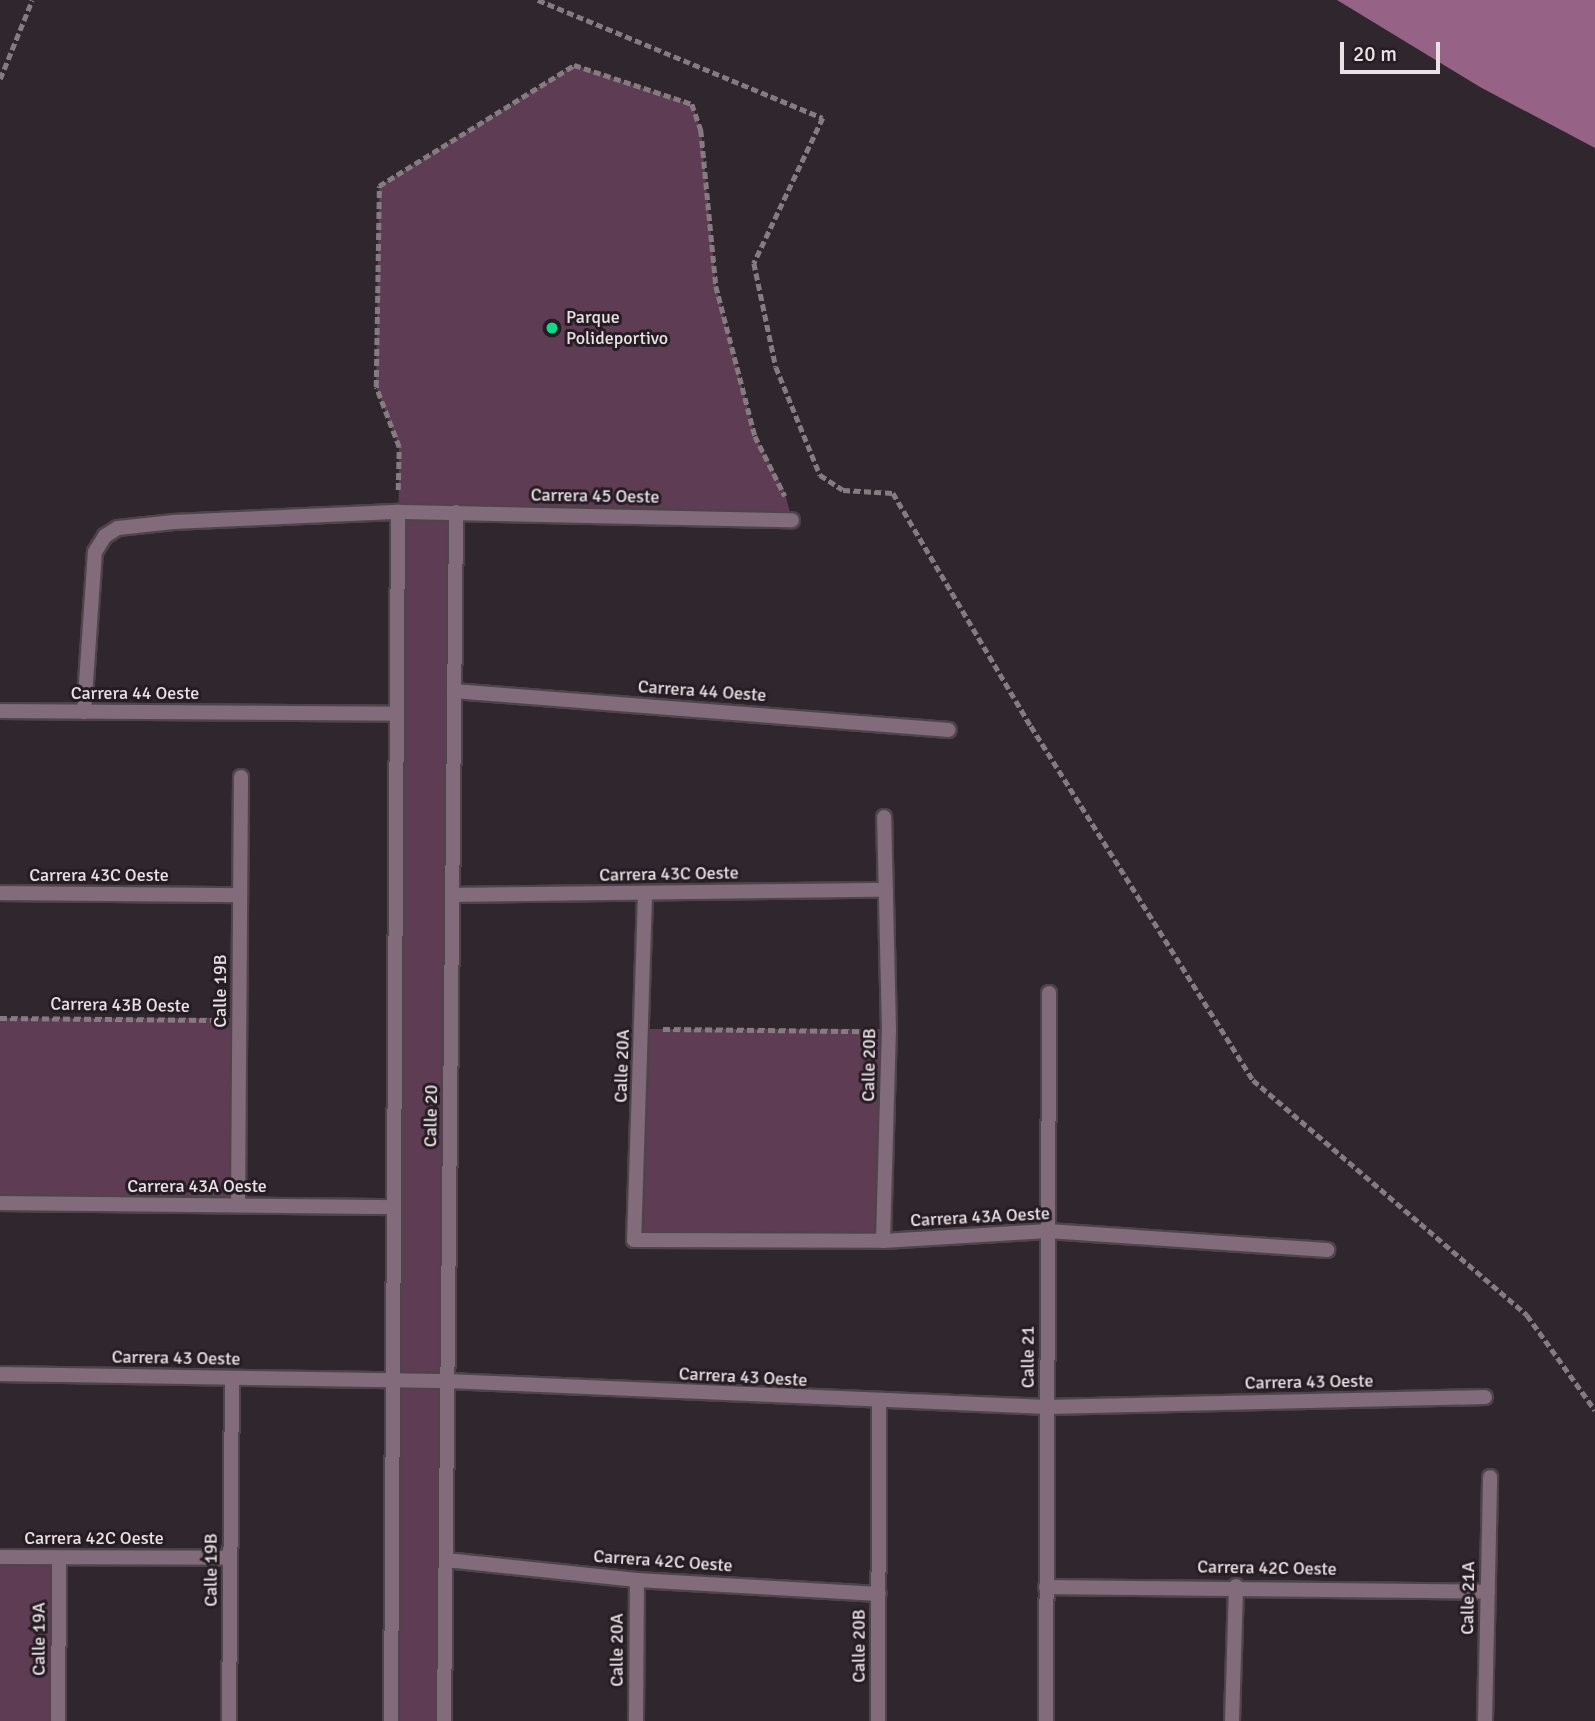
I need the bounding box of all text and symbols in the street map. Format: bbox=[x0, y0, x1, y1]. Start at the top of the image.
scale bar bbox=[1343, 28, 1443, 72]
text: 20 m bbox=[1353, 41, 1397, 67]
place label: Parque Polideportivo bbox=[566, 307, 668, 350]
marker: Parque Polideportivo bbox=[544, 320, 560, 336]
street label: Carrera 45 Oeste bbox=[531, 484, 659, 508]
street label: Carrera 44 Oeste bbox=[637, 676, 767, 706]
street label: Carrera 44 Oeste bbox=[71, 682, 199, 704]
street label: Carrera 43C Oeste bbox=[599, 862, 739, 886]
street label: Carrera 43C Oeste bbox=[29, 864, 169, 886]
street label: Calle 19B bbox=[209, 954, 231, 1028]
street label: Carrera 43B Oeste bbox=[50, 993, 190, 1017]
street label: Calle 20B bbox=[858, 1028, 880, 1102]
street label: Calle 20A bbox=[610, 1029, 634, 1103]
street label: Calle 20 bbox=[420, 1085, 442, 1147]
street label: Carrera 43A Oeste bbox=[127, 1175, 267, 1197]
street label: Carrera 43A Oeste bbox=[910, 1203, 1050, 1231]
street label: Calle 21 bbox=[1017, 1326, 1039, 1388]
street label: Carrera 43 Oeste bbox=[112, 1346, 240, 1370]
street label: Carrera 43 Oeste bbox=[678, 1363, 808, 1391]
street label: Carrera 43 Oeste bbox=[1245, 1370, 1373, 1394]
street label: Carrera 42C Oeste bbox=[24, 1527, 164, 1549]
street label: Calle 19B bbox=[200, 1533, 222, 1607]
street label: Carrera 42C Oeste bbox=[593, 1545, 733, 1577]
street label: Carrera 42C Oeste bbox=[1197, 1556, 1337, 1580]
street label: Calle 21A bbox=[1457, 1561, 1479, 1635]
street label: Calle 19A bbox=[28, 1602, 50, 1676]
street label: Calle 20B bbox=[848, 1609, 870, 1683]
street label: Calle 20A bbox=[606, 1613, 628, 1687]

